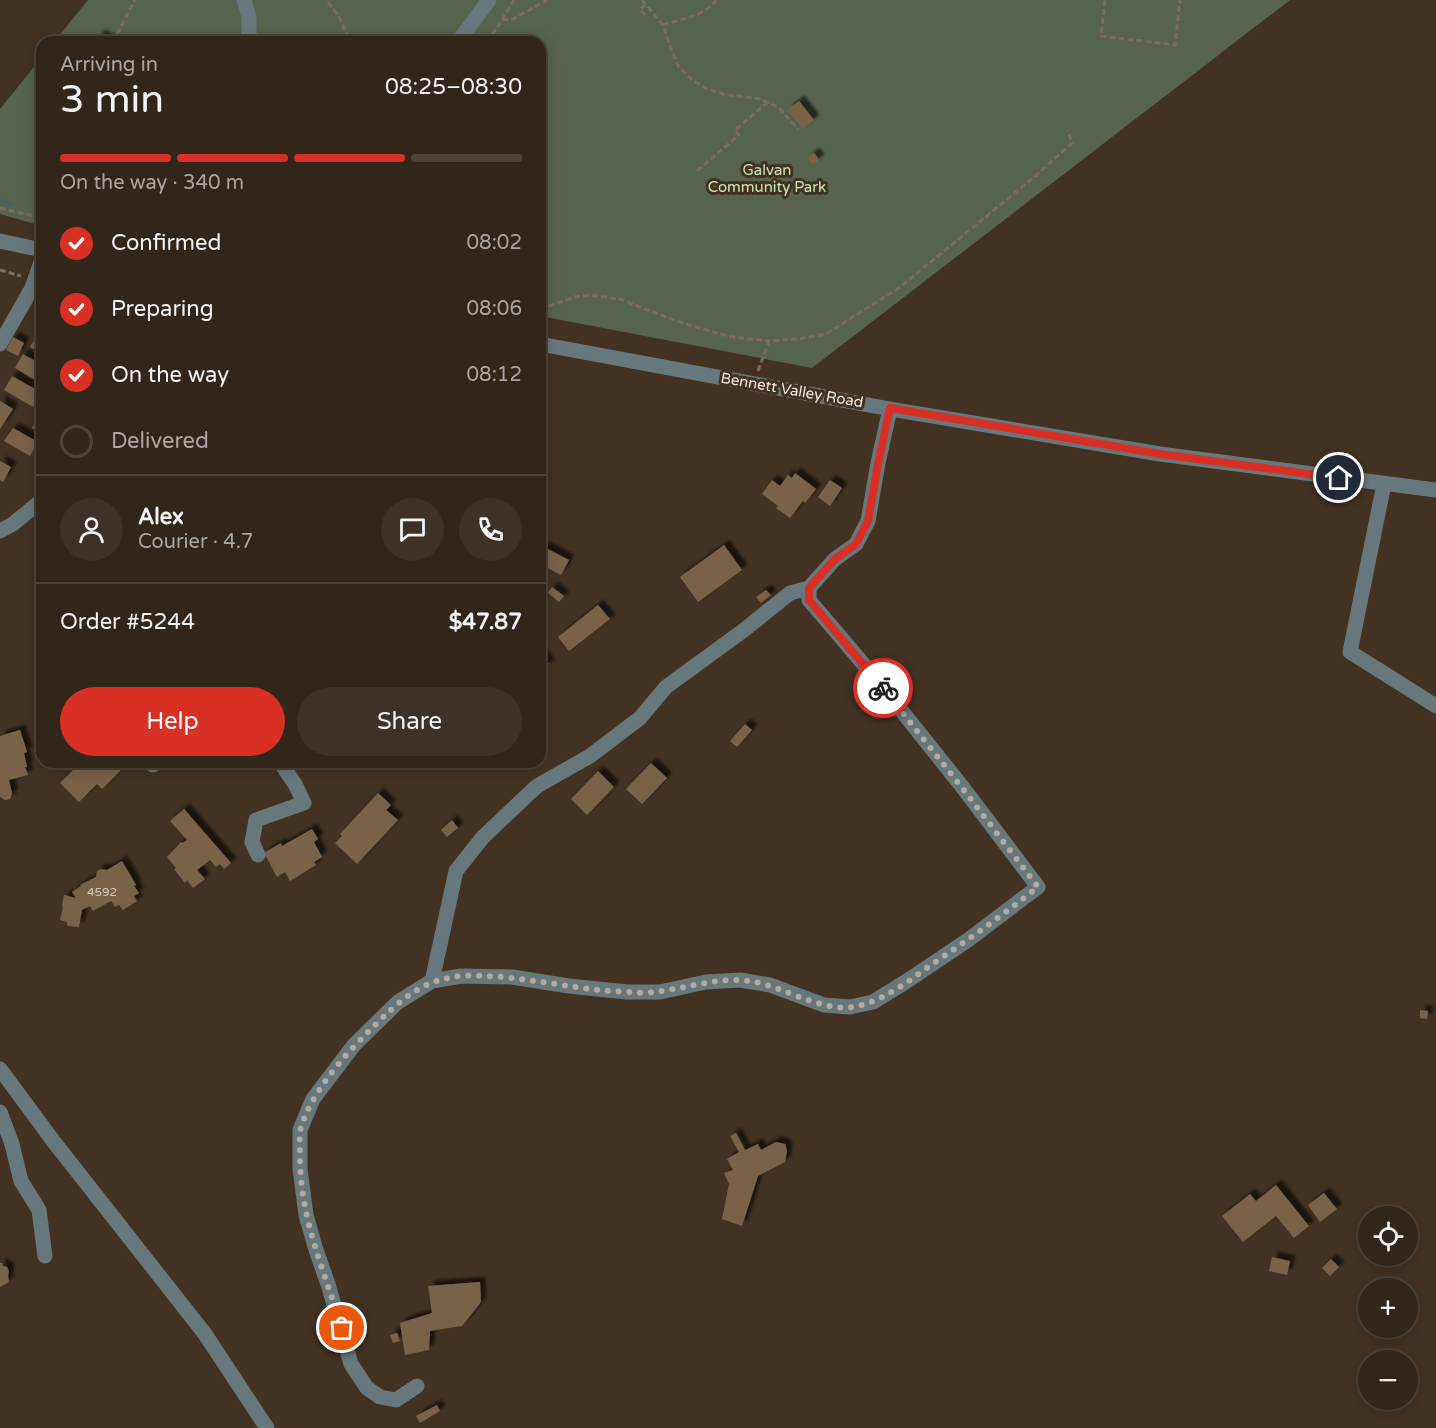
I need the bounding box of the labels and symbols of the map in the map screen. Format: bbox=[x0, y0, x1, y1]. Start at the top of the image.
park label: Galvan Community Park bbox=[708, 161, 826, 196]
street label: Bennett Valley Road bbox=[719, 369, 865, 411]
pin bbox=[1313, 452, 1364, 503]
courier bbox=[853, 658, 913, 718]
house number: 4592 bbox=[87, 885, 117, 899]
pin bbox=[316, 1302, 367, 1353]

